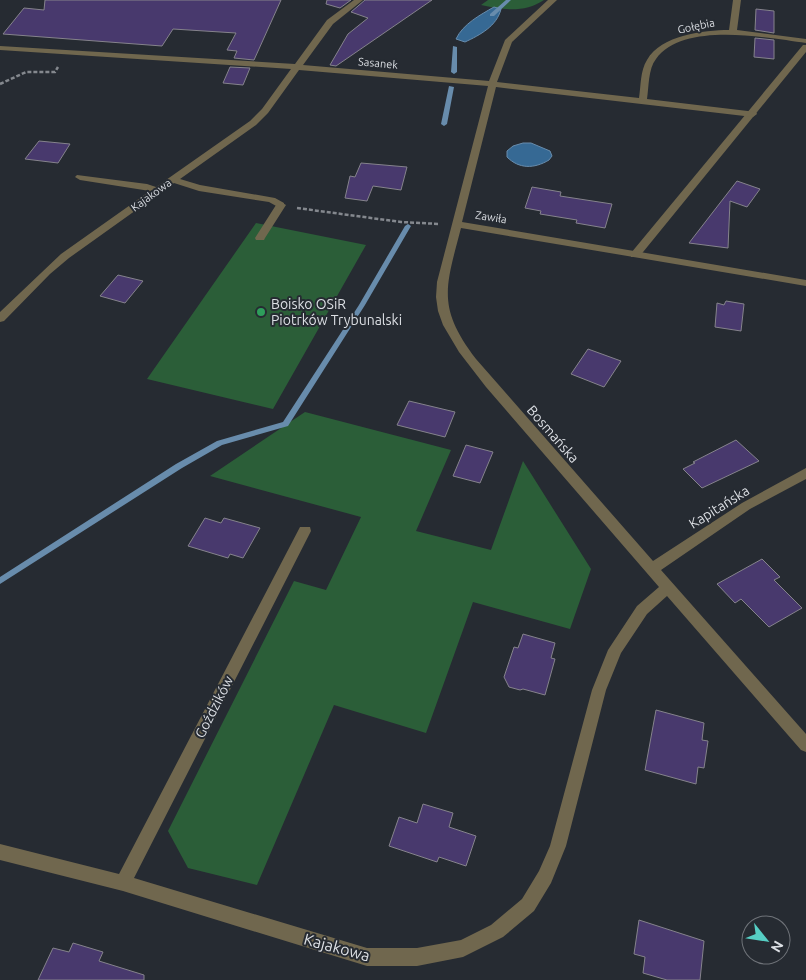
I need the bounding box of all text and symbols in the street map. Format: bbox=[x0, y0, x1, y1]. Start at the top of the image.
street label: Gołębia bbox=[676, 16, 716, 36]
street label: Sasanek bbox=[358, 55, 399, 71]
street label: Kajakowa bbox=[129, 176, 173, 214]
street label: Zawiła bbox=[474, 209, 508, 225]
place label: Boisko OSiR Piotrków Trybunalski bbox=[271, 296, 402, 328]
marker: Boisko OSiR Piotrków Trybunalski bbox=[255, 306, 267, 318]
street label: Bosmańska bbox=[524, 402, 582, 466]
street label: Kapitańska bbox=[686, 482, 752, 532]
street label: Goździków bbox=[192, 673, 237, 741]
north arrow bbox=[741, 915, 791, 965]
street label: Kajakowa bbox=[302, 930, 372, 964]
text: N bbox=[768, 938, 787, 955]

